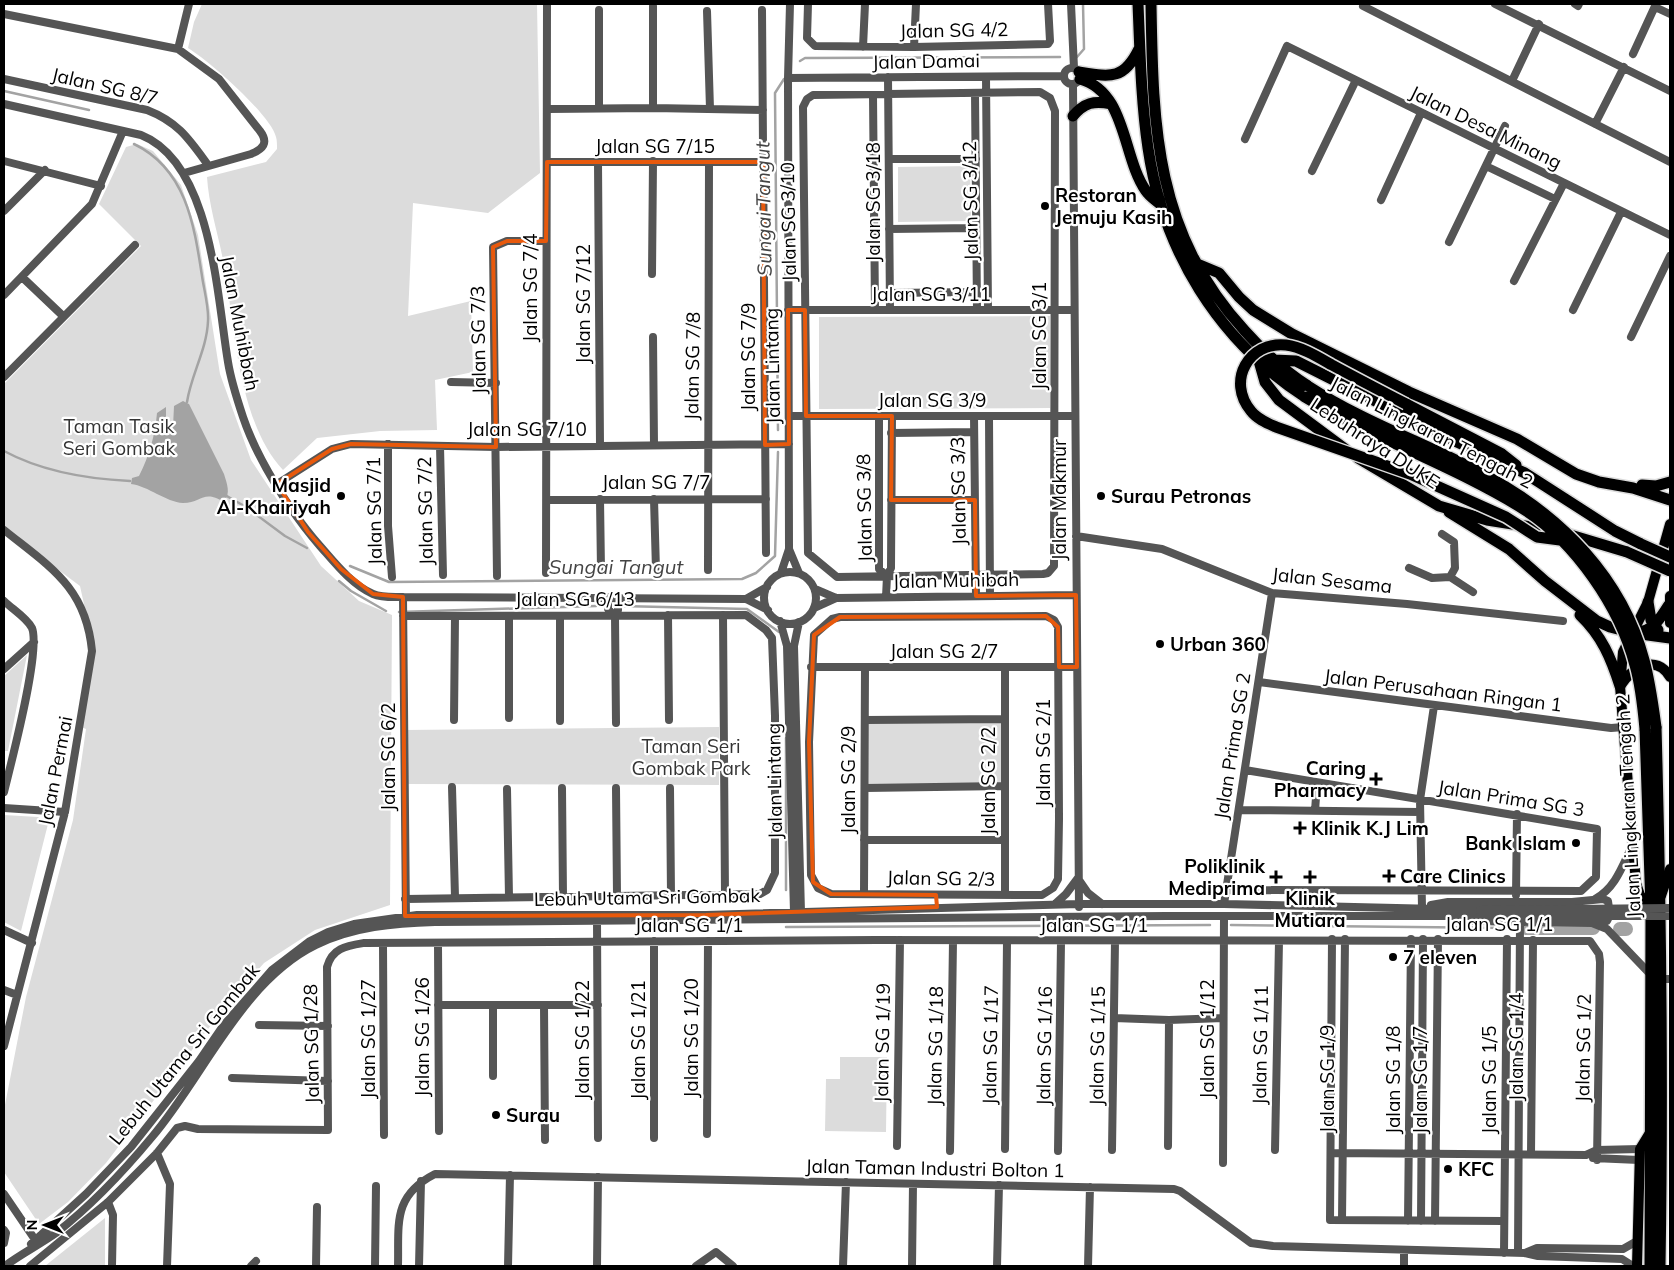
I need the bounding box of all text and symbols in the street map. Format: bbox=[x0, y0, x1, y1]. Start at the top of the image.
street label: Jalan SG 4/2 bbox=[900, 17, 1008, 43]
street label: Jalan Damai bbox=[872, 48, 980, 74]
street label: Jalan SG 8/7 bbox=[49, 62, 161, 110]
street label: Jalan Desa Minang bbox=[1406, 80, 1566, 174]
street label: Jalan SG 7/15 bbox=[595, 134, 715, 158]
water label: Sungai Tangut bbox=[749, 140, 777, 277]
street label: Jalan SG 3/12 bbox=[957, 141, 983, 261]
street label: Jalan SG 3/18 bbox=[861, 142, 885, 262]
street label: Jalan SG 3/10 bbox=[775, 162, 801, 282]
place label: Restoran Jemuju Kasih bbox=[1055, 183, 1173, 229]
marker: Restoran Jemuju Kasih bbox=[1039, 200, 1051, 212]
street label: Jalan SG 7/4 bbox=[518, 234, 542, 342]
street label: Jalan SG 7/12 bbox=[571, 244, 595, 364]
street label: Jalan Muhibbah bbox=[215, 253, 265, 393]
street label: Jalan SG 3/11 bbox=[871, 282, 991, 306]
street label: Jalan SG 3/1 bbox=[1027, 282, 1051, 390]
street label: Jalan SG 7/3 bbox=[465, 286, 491, 394]
street label: Jalan SG 7/9 bbox=[736, 303, 760, 411]
street label: Jalan Lintang bbox=[759, 308, 785, 424]
street label: Jalan SG 7/8 bbox=[679, 312, 705, 420]
street label: Jalan Lingkaran Tengah 2 bbox=[1327, 370, 1537, 494]
street label: Jalan SG 3/9 bbox=[878, 388, 986, 412]
street label: Lebuhraya DUKE bbox=[1306, 392, 1444, 494]
park label: Taman Tasik Seri Gombak bbox=[63, 414, 175, 460]
street label: Jalan SG 7/10 bbox=[467, 417, 587, 441]
street label: Jalan SG 3/3 bbox=[945, 437, 971, 545]
street label: Jalan Makmur bbox=[1047, 439, 1071, 561]
street label: Jalan SG 3/8 bbox=[851, 454, 877, 562]
street label: Jalan SG 7/1 bbox=[361, 457, 387, 565]
street label: Jalan SG 7/2 bbox=[412, 457, 438, 565]
street label: Jalan SG 7/7 bbox=[602, 470, 710, 494]
place label: Masjid Al-Khairiyah bbox=[217, 473, 331, 519]
place label: Surau Petronas bbox=[1111, 484, 1251, 508]
marker: Masjid Al-Khairiyah bbox=[335, 490, 347, 502]
marker: Surau Petronas bbox=[1095, 490, 1107, 502]
water label: Sungai Tangut bbox=[549, 554, 684, 579]
street label: Jalan Sesama bbox=[1271, 562, 1393, 598]
street label: Jalan Muhibah bbox=[893, 567, 1019, 593]
street label: Jalan SG 6/13 bbox=[515, 587, 635, 611]
place label: Urban 360 bbox=[1170, 632, 1266, 656]
marker: Urban 360 bbox=[1154, 638, 1166, 650]
street label: Jalan SG 2/7 bbox=[890, 639, 998, 663]
street label: Jalan Perusahaan Ringan 1 bbox=[1323, 663, 1563, 717]
street label: Jalan Prima SG 2 bbox=[1209, 671, 1255, 821]
street label: Jalan Lingkaran Tengah 2 bbox=[1610, 693, 1646, 919]
street label: Jalan SG 2/1 bbox=[1031, 699, 1055, 807]
street label: Jalan SG 6/2 bbox=[376, 703, 400, 811]
street label: Jalan Permai bbox=[33, 714, 77, 828]
street label: Jalan Lintang bbox=[761, 723, 787, 839]
street label: Jalan SG 2/9 bbox=[836, 726, 860, 834]
street label: Jalan SG 2/2 bbox=[976, 727, 1000, 835]
park label: Taman Seri Gombak Park bbox=[632, 734, 751, 780]
place label: Caring Pharmacy bbox=[1274, 756, 1367, 802]
marker: Caring Pharmacy bbox=[1370, 773, 1382, 785]
street label: Jalan Prima SG 3 bbox=[1436, 775, 1586, 821]
place label: Klinik K.J Lim bbox=[1311, 816, 1429, 840]
marker: Klinik K.J Lim bbox=[1293, 821, 1307, 835]
place label: Bank Islam bbox=[1465, 831, 1566, 855]
marker: Bank Islam bbox=[1570, 837, 1582, 849]
place label: Poliklinik Mediprima bbox=[1168, 854, 1266, 900]
place label: Care Clinics bbox=[1400, 864, 1506, 888]
street label: Jalan SG 2/3 bbox=[887, 865, 995, 891]
marker: Care Clinics bbox=[1382, 869, 1396, 883]
marker: Poliklinik Mediprima bbox=[1269, 870, 1283, 884]
marker: Klinik Mutiara bbox=[1303, 870, 1317, 884]
street label: Lebuh Utama Sri Gombak bbox=[534, 883, 761, 911]
place label: Klinik Mutiara bbox=[1275, 886, 1345, 932]
street label: Jalan SG 1/1 bbox=[1445, 912, 1553, 936]
street label: Jalan SG 1/1 bbox=[635, 913, 743, 937]
street label: Jalan SG 1/1 bbox=[1040, 913, 1148, 937]
place label: 7 eleven bbox=[1403, 945, 1477, 969]
marker: 7 eleven bbox=[1387, 951, 1399, 963]
street label: Lebuh Utama Sri Gombak bbox=[103, 958, 265, 1149]
street label: Jalan SG 1/26 bbox=[410, 977, 434, 1097]
street label: Jalan SG 1/20 bbox=[679, 978, 703, 1098]
street label: Jalan SG 1/27 bbox=[356, 979, 380, 1099]
street label: Jalan SG 1/12 bbox=[1195, 979, 1219, 1099]
street label: Jalan SG 1/22 bbox=[570, 980, 594, 1100]
street label: Jalan SG 1/21 bbox=[626, 980, 650, 1100]
street label: Jalan SG 1/19 bbox=[869, 983, 895, 1103]
street label: Jalan SG 1/28 bbox=[298, 984, 324, 1104]
street label: Jalan SG 1/17 bbox=[977, 985, 1003, 1105]
street label: Jalan SG 1/11 bbox=[1247, 985, 1273, 1105]
street label: Jalan SG 1/18 bbox=[922, 986, 948, 1106]
street label: Jalan SG 1/16 bbox=[1031, 986, 1057, 1106]
street label: Jalan SG 1/15 bbox=[1084, 986, 1110, 1106]
street label: Jalan SG 1/4 bbox=[1504, 993, 1528, 1101]
street label: Jalan SG 1/2 bbox=[1570, 994, 1596, 1102]
street label: Jalan SG 1/9 bbox=[1315, 1025, 1339, 1133]
street label: Jalan SG 1/8 bbox=[1381, 1026, 1405, 1134]
street label: Jalan SG 1/7 bbox=[1408, 1026, 1432, 1134]
street label: Jalan SG 1/5 bbox=[1477, 1026, 1501, 1134]
place label: Surau bbox=[506, 1103, 560, 1127]
marker: Surau bbox=[490, 1109, 502, 1121]
street label: Jalan Taman Industri Bolton 1 bbox=[805, 1154, 1065, 1182]
place label: KFC bbox=[1458, 1157, 1494, 1181]
marker: KFC bbox=[1442, 1163, 1454, 1175]
north arrow bbox=[20, 1200, 70, 1250]
text: N bbox=[23, 1220, 41, 1230]

